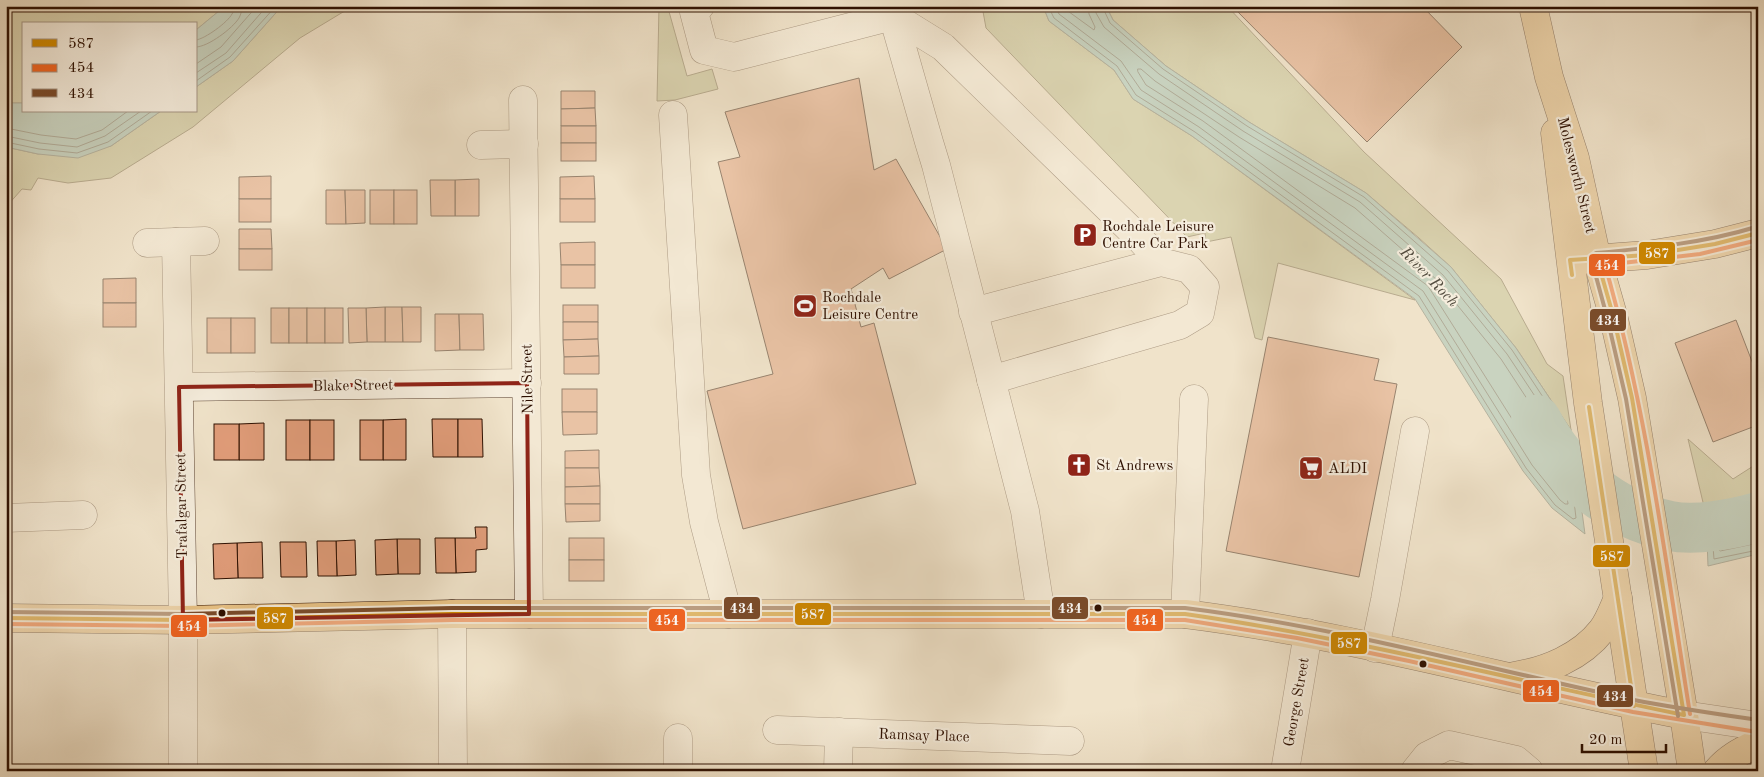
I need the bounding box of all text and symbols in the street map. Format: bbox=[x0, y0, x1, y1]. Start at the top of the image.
legend bbox=[22, 22, 198, 112]
text: 587 bbox=[68, 37, 94, 52]
text: 454 bbox=[68, 61, 94, 76]
text: 434 bbox=[68, 87, 94, 102]
street label: Molesworth Street bbox=[1554, 116, 1597, 235]
place label: Rochdale Leisure Centre Car Park bbox=[1102, 220, 1214, 252]
parking icon: Rochdale Leisure Centre Car Park bbox=[1072, 222, 1098, 248]
line badge: 587 bbox=[1638, 241, 1676, 265]
water label: River Roch bbox=[1396, 244, 1461, 310]
text: 587 bbox=[1645, 247, 1669, 261]
line badge: 454 bbox=[1588, 253, 1626, 277]
text: 454 bbox=[1595, 259, 1619, 273]
place label: Rochdale Leisure Centre bbox=[822, 291, 918, 323]
sports icon: Rochdale Leisure Centre bbox=[792, 293, 818, 319]
line badge: 434 bbox=[1589, 308, 1627, 332]
text: 434 bbox=[1596, 314, 1620, 328]
street label: Nile Street bbox=[520, 344, 537, 414]
street label: Blake Street bbox=[313, 378, 393, 395]
church icon: St Andrews bbox=[1066, 452, 1092, 478]
street label: Trafalgar Street bbox=[174, 453, 191, 559]
supermarket icon: ALDI bbox=[1298, 455, 1324, 481]
place label: St Andrews bbox=[1096, 459, 1173, 474]
place label: ALDI bbox=[1328, 462, 1367, 477]
line badge: 587 bbox=[1592, 544, 1631, 568]
text: 587 bbox=[1600, 550, 1624, 564]
line badge: 434 bbox=[723, 596, 761, 620]
line badge: 434 bbox=[1051, 596, 1089, 620]
text: 434 bbox=[730, 602, 754, 616]
line badge: 587 bbox=[794, 602, 832, 626]
text: 434 bbox=[1058, 602, 1082, 616]
unlabelled marker bbox=[1093, 603, 1103, 613]
line badge: 587 bbox=[256, 606, 294, 630]
unlabelled marker bbox=[217, 608, 227, 618]
line badge: 454 bbox=[648, 608, 686, 632]
text: 587 bbox=[801, 608, 825, 622]
line badge: 454 bbox=[1126, 608, 1164, 632]
text: 587 bbox=[263, 612, 287, 626]
line badge: 454 bbox=[170, 614, 208, 638]
text: 454 bbox=[655, 614, 679, 628]
text: 454 bbox=[1133, 614, 1157, 628]
text: 454 bbox=[177, 620, 201, 634]
line badge: 587 bbox=[1330, 631, 1368, 655]
text: 587 bbox=[1337, 637, 1361, 651]
street label: George Street bbox=[1282, 657, 1313, 748]
unlabelled marker bbox=[1418, 659, 1428, 669]
line badge: 454 bbox=[1522, 679, 1560, 703]
line badge: 434 bbox=[1596, 684, 1634, 708]
text: 454 bbox=[1529, 685, 1553, 699]
text: 434 bbox=[1603, 690, 1627, 704]
scale bar bbox=[1582, 722, 1665, 754]
street label: Ramsay Place bbox=[878, 727, 970, 746]
text: 20 m bbox=[1589, 733, 1623, 748]

